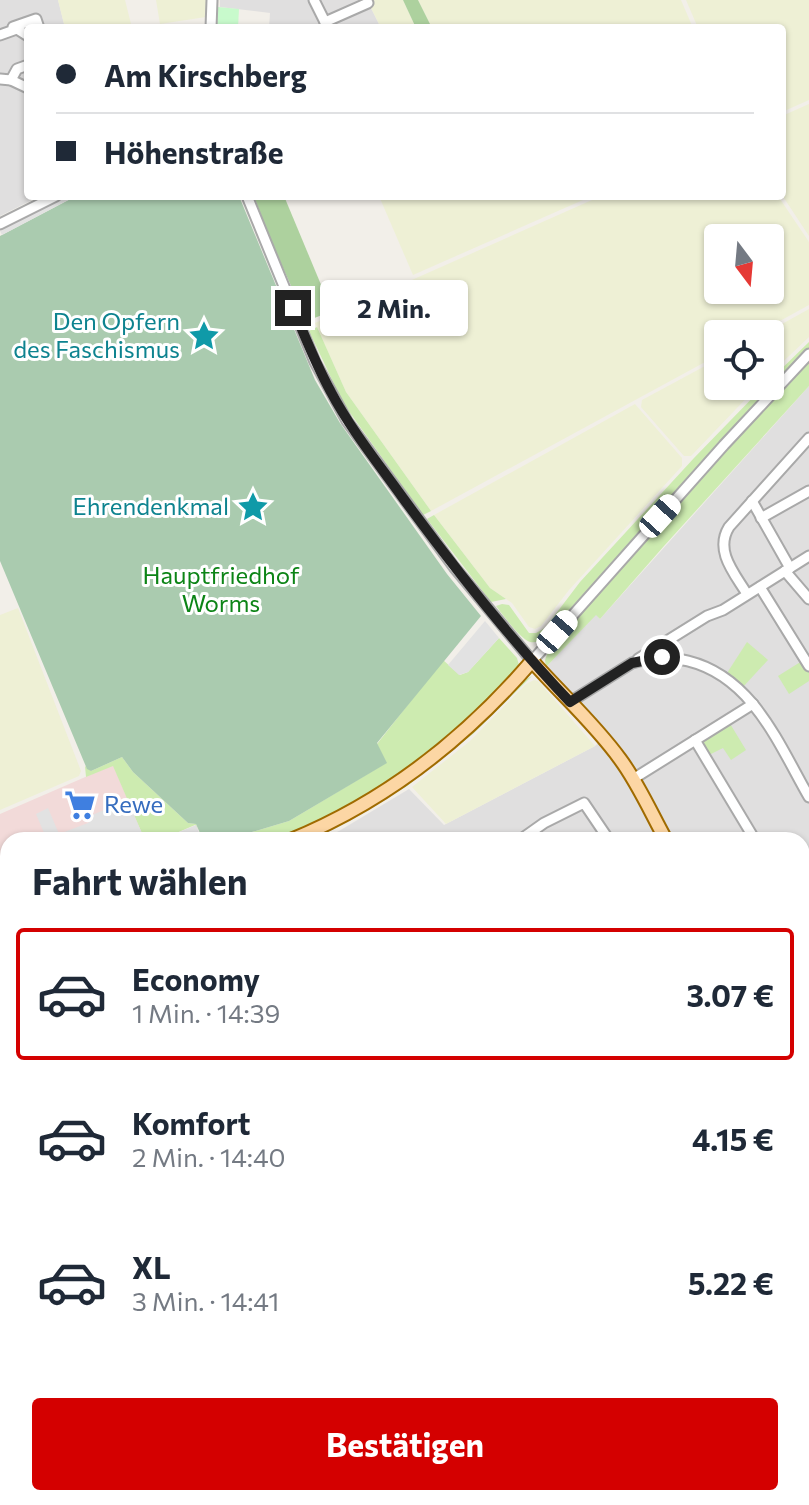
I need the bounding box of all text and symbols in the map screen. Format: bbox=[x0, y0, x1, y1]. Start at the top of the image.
text: Am Kirschberg bbox=[104, 56, 307, 93]
text: Höhenstraße bbox=[104, 133, 283, 170]
north arrow bbox=[704, 224, 784, 304]
map controls bbox=[704, 224, 784, 400]
callout: 2 Min. bbox=[321, 280, 469, 336]
route end bbox=[275, 290, 311, 326]
text: 2 Min. bbox=[357, 292, 431, 323]
place label: Den Opfern des Faschismus bbox=[13, 306, 180, 363]
place icon: Den Opfern des Faschismus bbox=[187, 319, 221, 353]
button: locate bbox=[704, 320, 784, 400]
place icon: Ehrendenkmal bbox=[236, 490, 270, 524]
car bbox=[635, 490, 685, 542]
place label: Ehrendenkmal bbox=[73, 491, 229, 520]
park label: Hauptfriedhof Worms bbox=[143, 560, 300, 617]
car bbox=[532, 606, 582, 658]
route start bbox=[644, 639, 680, 675]
supermarket icon: Rewe bbox=[63, 788, 97, 822]
place label: Rewe bbox=[104, 789, 163, 818]
text: Fahrt wählen bbox=[32, 858, 248, 902]
icon: car bbox=[36, 958, 108, 1030]
text: Economy bbox=[132, 960, 260, 997]
text: 3.07 € bbox=[686, 976, 774, 1013]
text: 1 Min. · 14:39 bbox=[132, 997, 280, 1028]
icon: car bbox=[36, 1102, 108, 1174]
text: Komfort bbox=[132, 1104, 251, 1141]
text: 4.15 € bbox=[692, 1120, 774, 1157]
text: 2 Min. · 14:40 bbox=[132, 1141, 286, 1172]
icon: car bbox=[36, 1246, 108, 1318]
text: XL bbox=[132, 1248, 171, 1285]
text: 5.22 € bbox=[688, 1264, 774, 1301]
text: 3 Min. · 14:41 bbox=[132, 1285, 279, 1316]
button: Bestätigen bbox=[32, 1398, 778, 1490]

